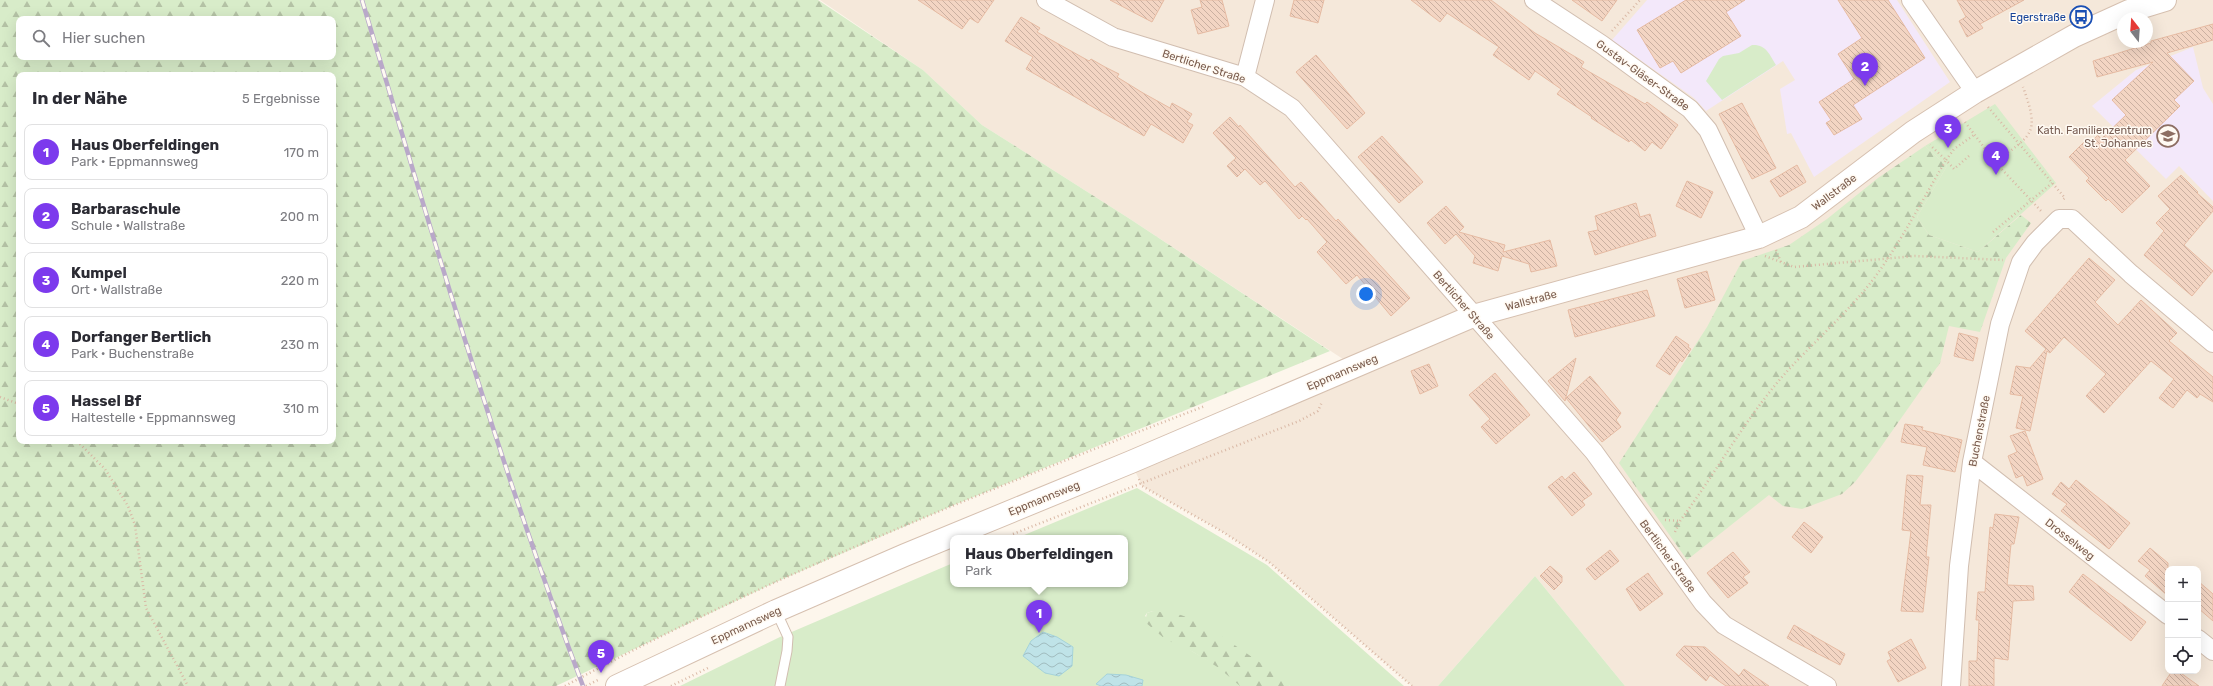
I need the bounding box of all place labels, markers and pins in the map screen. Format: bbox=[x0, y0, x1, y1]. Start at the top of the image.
bus stop icon: Egerstraße bbox=[2068, 4, 2094, 30]
place label: Egerstraße bbox=[2010, 11, 2066, 24]
pin: 2 bbox=[1852, 53, 1878, 86]
pin: 3 bbox=[1935, 115, 1961, 148]
school or university icon: Kath. Familienzentrum St. Johannes bbox=[2155, 123, 2181, 149]
place label: Kath. Familienzentrum St. Johannes bbox=[2037, 124, 2152, 150]
pin: 4 bbox=[1983, 142, 2009, 175]
pin: 1 bbox=[1026, 600, 1052, 633]
pin: 5 bbox=[588, 640, 614, 673]

